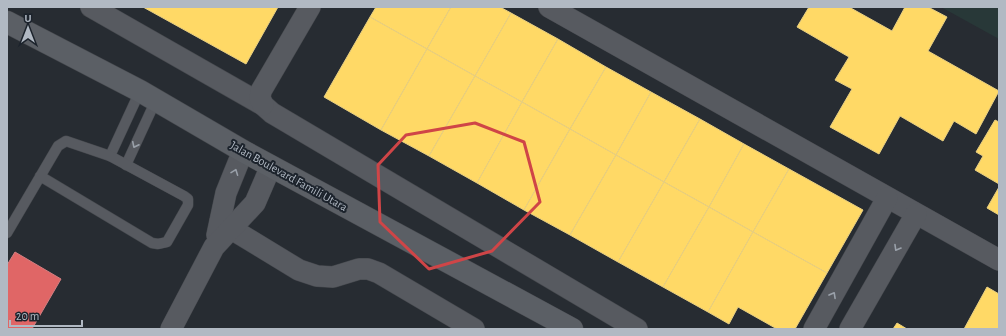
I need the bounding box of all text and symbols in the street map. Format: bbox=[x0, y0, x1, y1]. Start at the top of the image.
north arrow bbox=[8, 8, 48, 48]
text: U bbox=[24, 13, 32, 24]
street label: Jalan Boulevard Famili Utara bbox=[229, 139, 350, 213]
one-way arrow bbox=[132, 141, 140, 148]
one-way arrow bbox=[230, 168, 238, 175]
one-way arrow bbox=[894, 243, 901, 251]
one-way arrow bbox=[829, 292, 836, 299]
scale bar bbox=[10, 302, 82, 328]
text: 20 m bbox=[16, 310, 39, 322]

